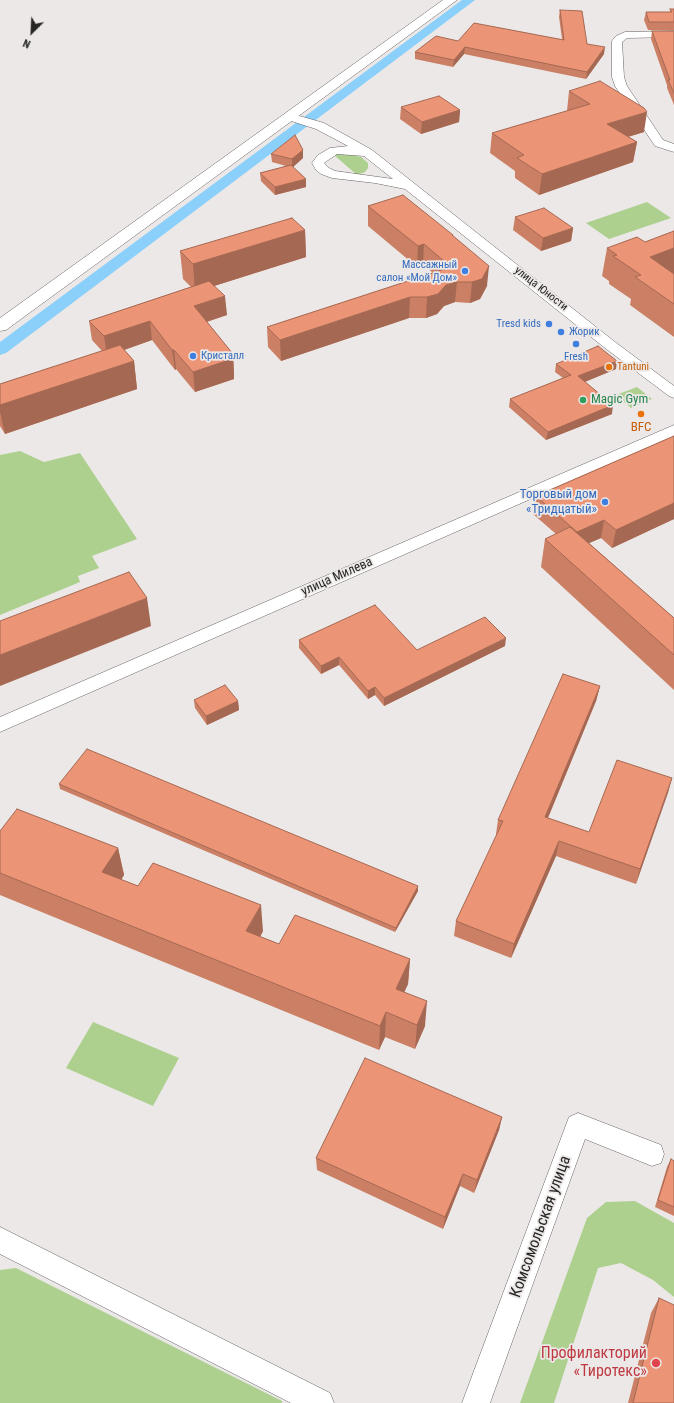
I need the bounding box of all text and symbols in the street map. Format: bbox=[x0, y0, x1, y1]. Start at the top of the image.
north arrow bbox=[12, 12, 52, 52]
text: N bbox=[21, 36, 33, 51]
place label: Массажный салон «Мой Дом» bbox=[376, 258, 457, 284]
street label: улица Юности bbox=[512, 264, 570, 314]
marker: Массажный салон «Мой Дом» bbox=[460, 266, 470, 276]
place label: Tresd kids bbox=[496, 317, 541, 331]
marker: Tresd kids bbox=[544, 319, 554, 329]
place label: Жорик bbox=[569, 325, 599, 339]
marker: Жорик bbox=[556, 327, 566, 337]
marker: Fresh bbox=[571, 339, 581, 349]
place label: Кристалл bbox=[201, 349, 244, 363]
place label: Fresh bbox=[564, 350, 588, 364]
marker: Кристалл bbox=[188, 351, 198, 361]
place label: Tantuni bbox=[617, 360, 649, 374]
marker: Tantuni bbox=[604, 362, 614, 372]
place label: Magic Gym bbox=[591, 392, 648, 408]
marker: Magic Gym bbox=[578, 395, 588, 405]
marker: BFC bbox=[636, 409, 646, 419]
place label: BFC bbox=[631, 420, 651, 436]
place label: Торговый дом «Тридцатый» bbox=[520, 487, 597, 518]
marker: Торговый дом «Тридцатый» bbox=[600, 497, 610, 507]
street label: улица Милева bbox=[299, 554, 375, 600]
street label: Комсомольская улица bbox=[506, 1153, 576, 1301]
place label: Профилакторий «Тиротекс» bbox=[541, 1344, 647, 1382]
marker: Профилакторий «Тиротекс» bbox=[650, 1357, 662, 1369]

